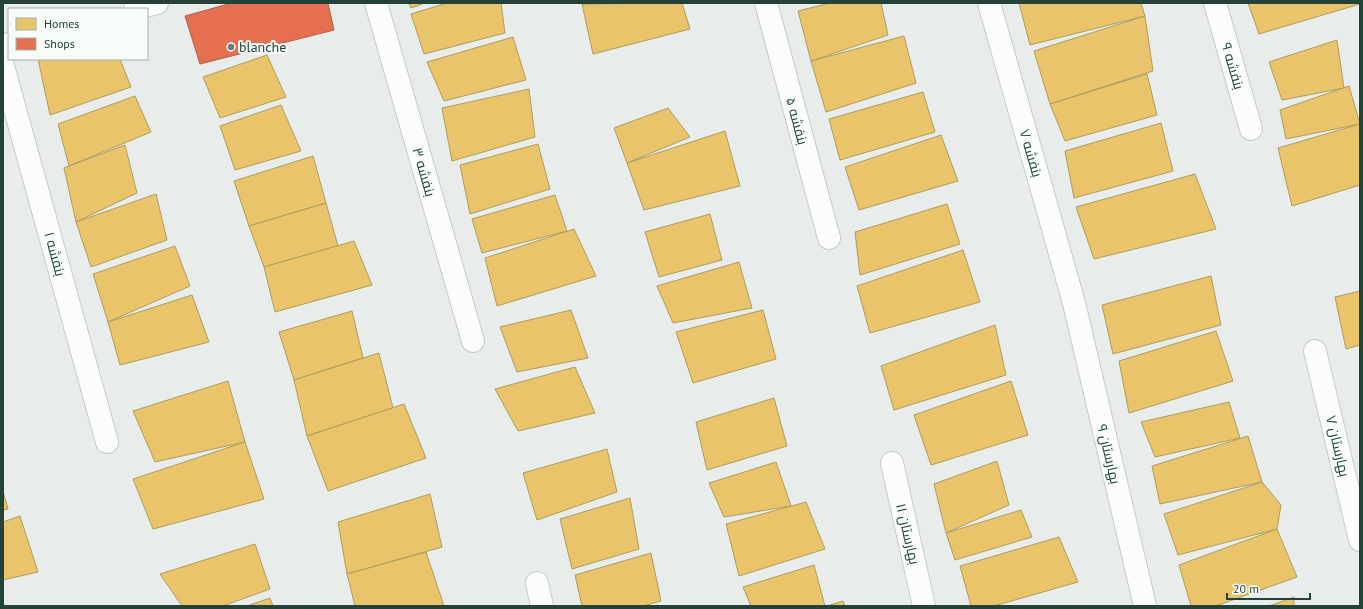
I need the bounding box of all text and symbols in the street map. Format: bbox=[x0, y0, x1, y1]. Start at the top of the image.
legend bbox=[8, 8, 148, 60]
text: Homes bbox=[44, 16, 79, 31]
text: Shops bbox=[44, 36, 75, 51]
place label: blanche bbox=[239, 38, 286, 56]
street label: بنفشه ۹ bbox=[1218, 40, 1248, 92]
marker: blanche bbox=[226, 42, 236, 52]
street label: بنفشه ۵ bbox=[782, 95, 812, 147]
street label: بنفشه ۷ bbox=[1016, 127, 1046, 179]
street label: بنفشه ۳ bbox=[408, 145, 440, 199]
street label: بنفشه ۱ bbox=[40, 230, 70, 278]
street label: بهارستان ۷ bbox=[1322, 414, 1354, 478]
street label: بهارستان ۹ bbox=[1093, 422, 1125, 486]
street label: بهارستان ۱۱ bbox=[892, 502, 924, 566]
scale bar bbox=[1227, 575, 1310, 601]
text: 20 m bbox=[1233, 581, 1259, 596]

